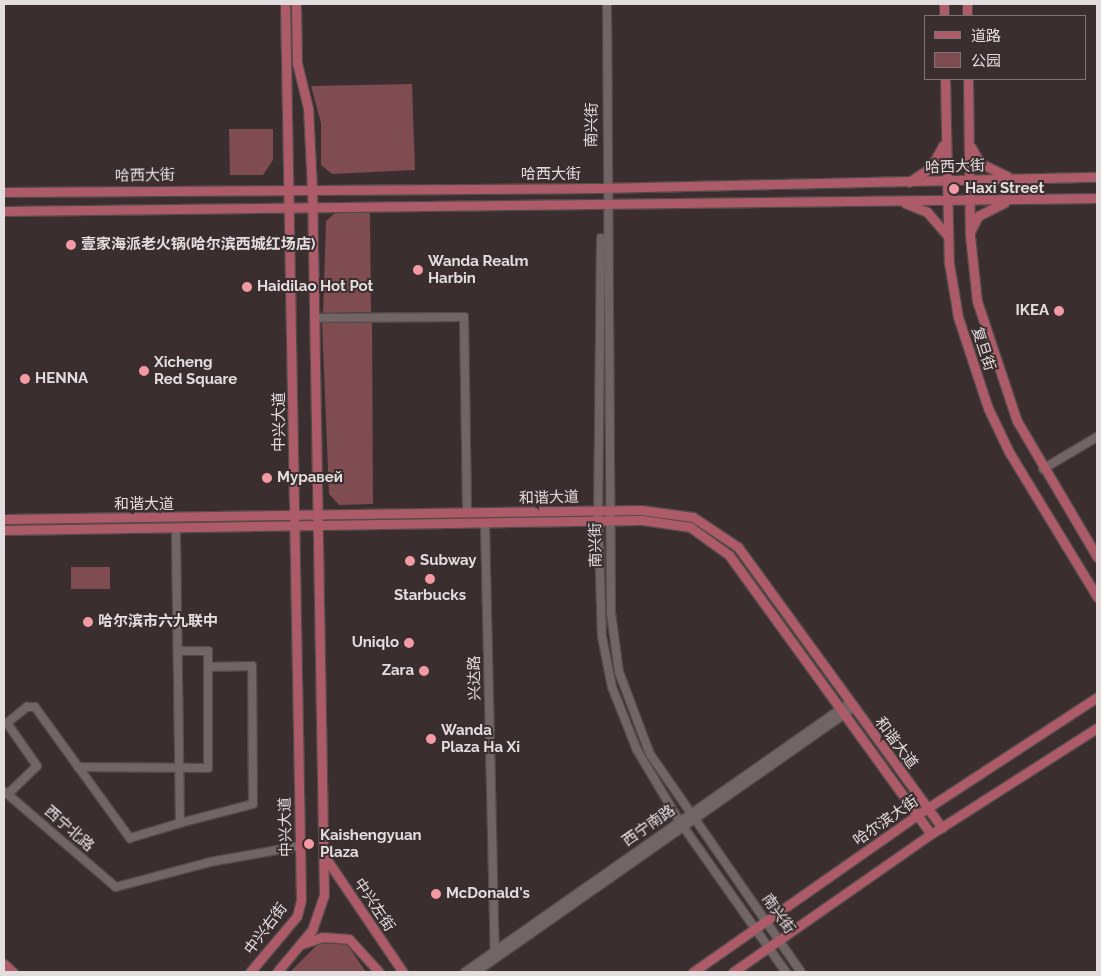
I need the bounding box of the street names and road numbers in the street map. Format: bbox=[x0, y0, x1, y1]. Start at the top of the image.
street label: 南兴街 bbox=[583, 102, 601, 148]
street label: 哈西大街 bbox=[925, 157, 985, 177]
street label: 哈西大街 bbox=[115, 166, 175, 186]
street label: 哈西大街 bbox=[521, 166, 581, 184]
street label: 复旦街 bbox=[967, 325, 999, 373]
street label: 中兴大道 bbox=[271, 392, 289, 452]
street label: 和谐大道 bbox=[519, 488, 579, 508]
street label: 和谐大道 bbox=[114, 496, 174, 514]
street label: 南兴街 bbox=[587, 522, 605, 568]
street label: 兴达路 bbox=[466, 655, 484, 701]
street label: 和谐大道 bbox=[871, 714, 921, 772]
street label: 哈尔滨大街 bbox=[850, 792, 922, 850]
street label: 中兴大道 bbox=[276, 797, 296, 857]
street label: 西宁南路 bbox=[619, 801, 679, 851]
street label: 西宁北路 bbox=[40, 803, 98, 855]
street label: 中兴左街 bbox=[350, 875, 398, 935]
street label: 南兴街 bbox=[758, 890, 798, 938]
street label: 中兴右街 bbox=[241, 900, 291, 958]

